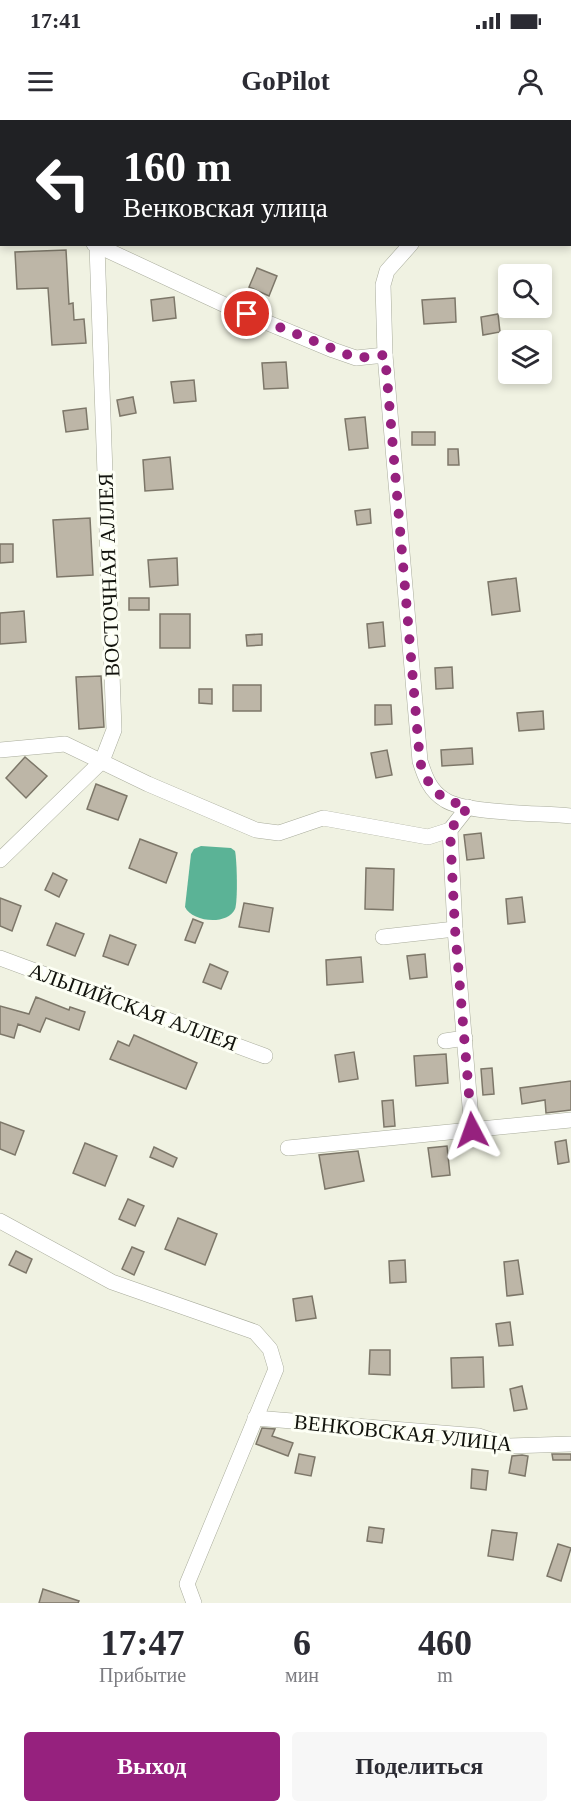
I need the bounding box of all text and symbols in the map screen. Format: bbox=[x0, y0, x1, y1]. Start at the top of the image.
text: 17:41 bbox=[30, 8, 81, 33]
icon: menu bbox=[24, 65, 57, 98]
icon: person bbox=[514, 65, 547, 98]
text: GoPilot bbox=[241, 66, 330, 96]
icon: left bbox=[24, 144, 102, 222]
text: 160 m bbox=[123, 144, 232, 190]
text: Венковская улица bbox=[123, 193, 328, 223]
map controls bbox=[498, 264, 552, 384]
button: search bbox=[498, 264, 552, 318]
pin bbox=[221, 288, 272, 339]
icon: arrive bbox=[230, 297, 263, 330]
button: layers bbox=[498, 330, 552, 384]
street label: ВОСТОЧНАЯ АЛЛЕЯ bbox=[93, 472, 125, 678]
street label: АЛЬПИЙСКАЯ АЛЛЕЯ bbox=[26, 958, 240, 1056]
position arrow bbox=[440, 1098, 504, 1162]
street label: ВЕНКОВСКАЯ УЛИЦА bbox=[293, 1410, 514, 1456]
text: 17:47 bbox=[101, 1623, 185, 1663]
text: 6 bbox=[293, 1623, 311, 1663]
text: 460 bbox=[418, 1623, 472, 1663]
text: Прибытие bbox=[99, 1664, 186, 1686]
text: мин bbox=[285, 1664, 319, 1686]
text: m bbox=[437, 1664, 453, 1686]
button: Выход bbox=[24, 1732, 280, 1801]
button: Поделиться bbox=[292, 1732, 547, 1801]

